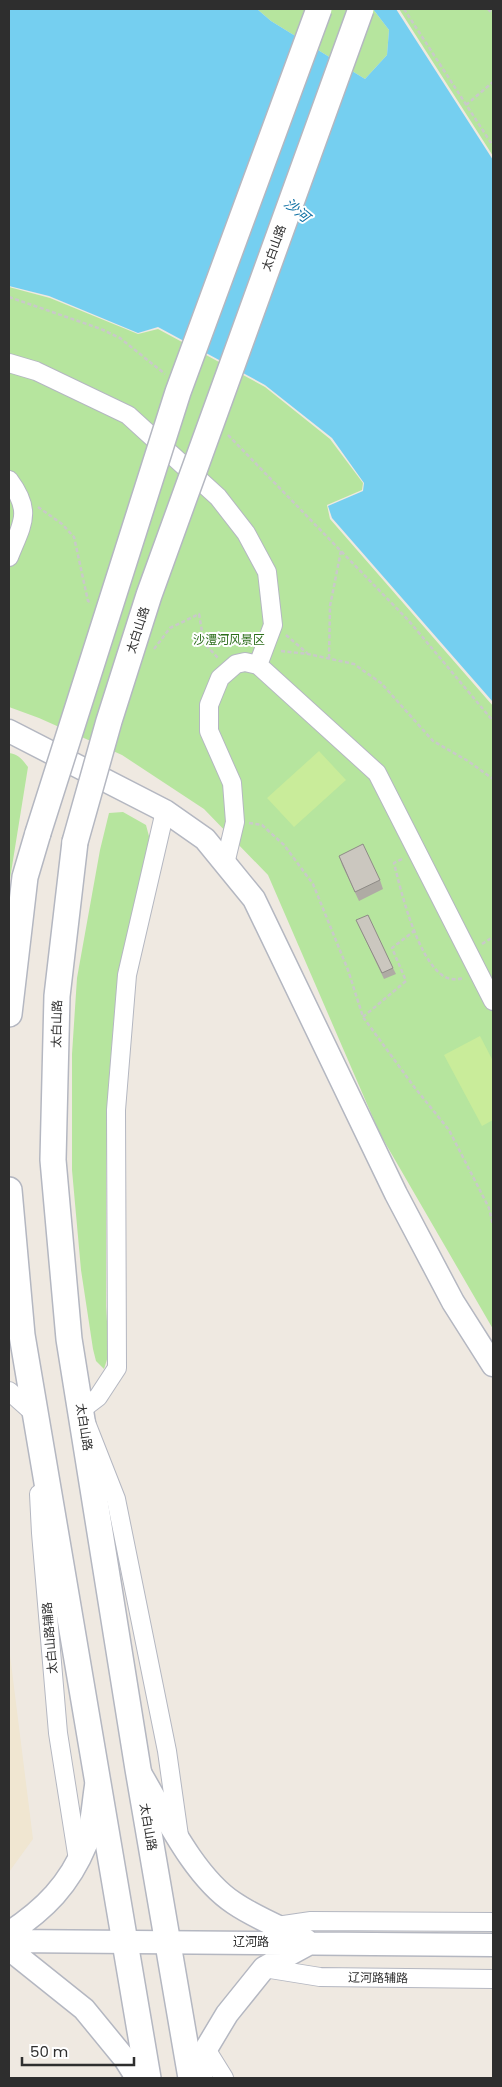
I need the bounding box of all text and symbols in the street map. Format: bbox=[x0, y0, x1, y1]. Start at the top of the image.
water label: 沙河 bbox=[280, 193, 316, 229]
street label: 太白山路 bbox=[257, 222, 290, 273]
street label: 太白山路 bbox=[122, 604, 153, 655]
park label: 沙澧河风景区 bbox=[193, 631, 265, 648]
street label: 太白山路 bbox=[48, 1000, 65, 1048]
street label: 太白山路 bbox=[72, 1402, 97, 1452]
street label: 太白山路辅路 bbox=[38, 1601, 61, 1675]
street label: 太白山路 bbox=[136, 1802, 161, 1852]
street label: 辽河路 bbox=[233, 1933, 269, 1950]
street label: 辽河路辅路 bbox=[348, 1968, 408, 1987]
scale bar bbox=[22, 2034, 135, 2066]
text: 50 m bbox=[30, 2041, 68, 2062]

